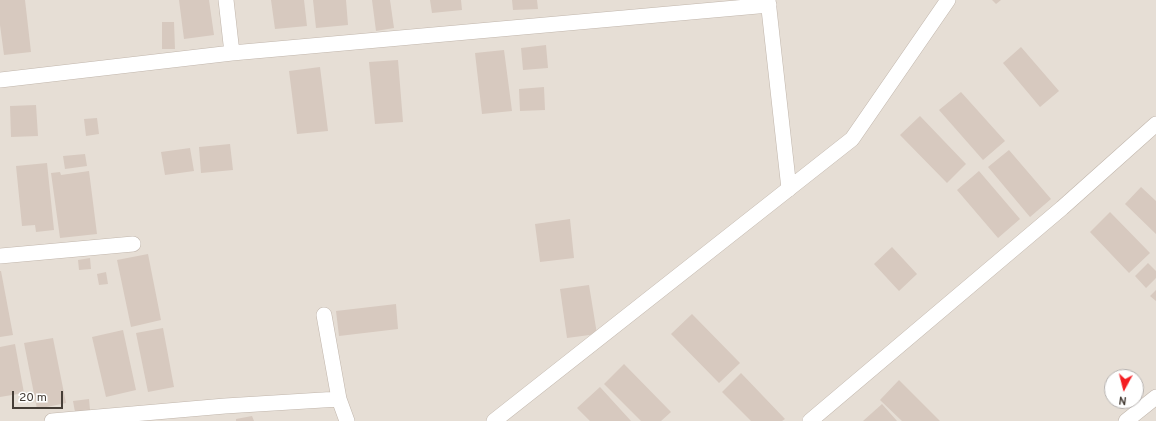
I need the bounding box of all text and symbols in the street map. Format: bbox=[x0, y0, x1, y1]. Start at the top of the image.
north arrow bbox=[1104, 369, 1144, 409]
scale bar bbox=[14, 383, 65, 409]
text: 20 m bbox=[19, 390, 47, 406]
text: N bbox=[1118, 392, 1127, 407]

